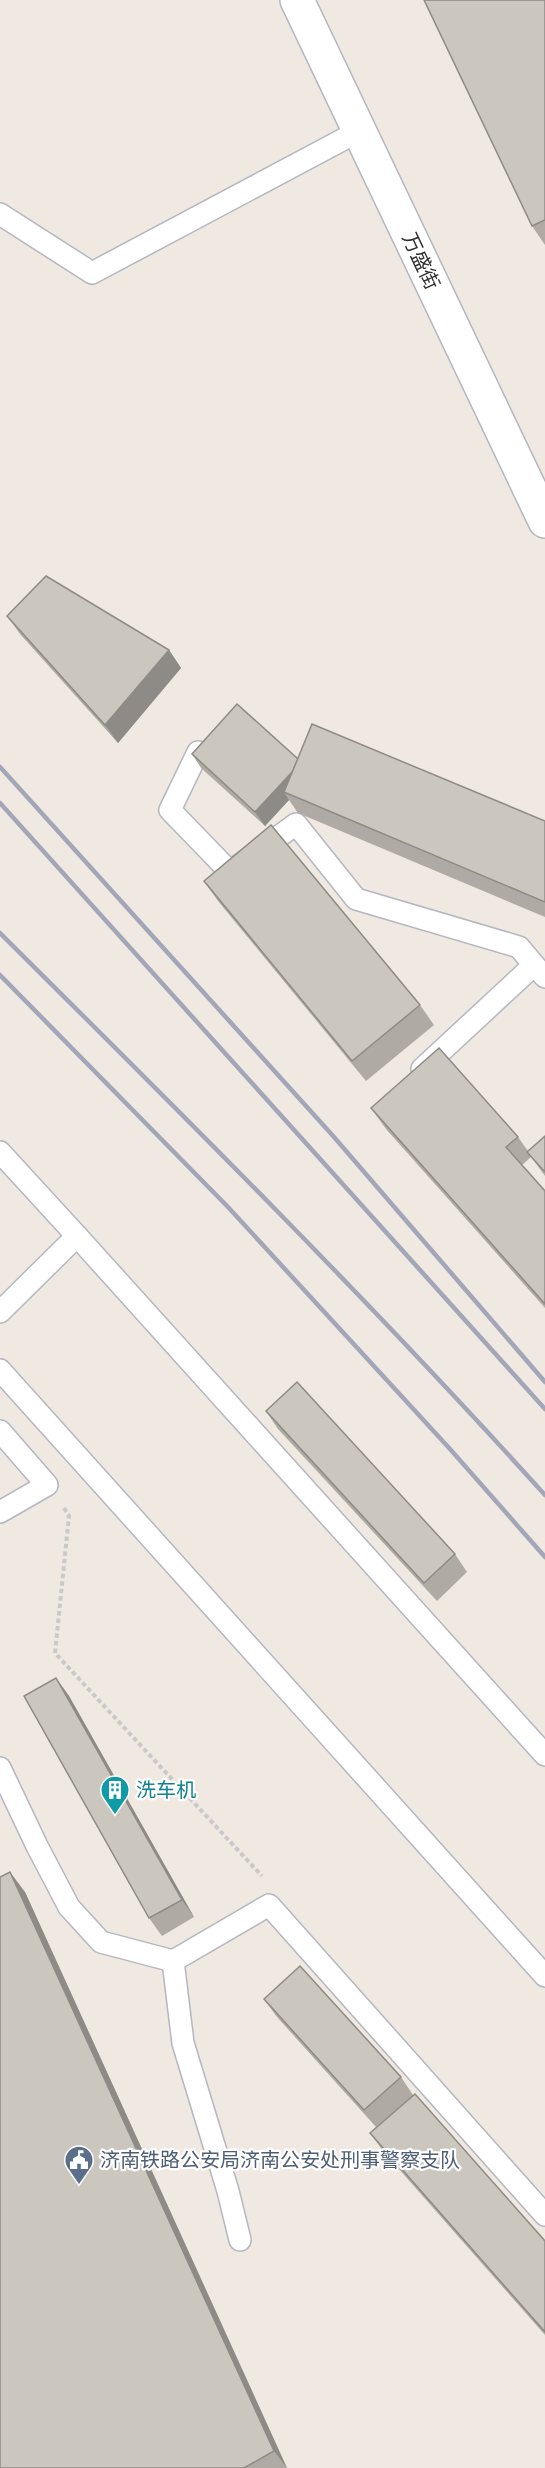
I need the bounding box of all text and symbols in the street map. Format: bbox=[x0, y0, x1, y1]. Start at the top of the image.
street label: 万盛街 bbox=[397, 228, 445, 294]
building icon: 洗车机 bbox=[99, 1774, 131, 1816]
place label: 洗车机 bbox=[136, 1777, 196, 1803]
public building icon: 济南铁路公安局济南公安处刑事警察支队 bbox=[63, 2144, 95, 2186]
place label: 济南铁路公安局济南公安处刑事警察支队 bbox=[100, 2147, 460, 2173]

